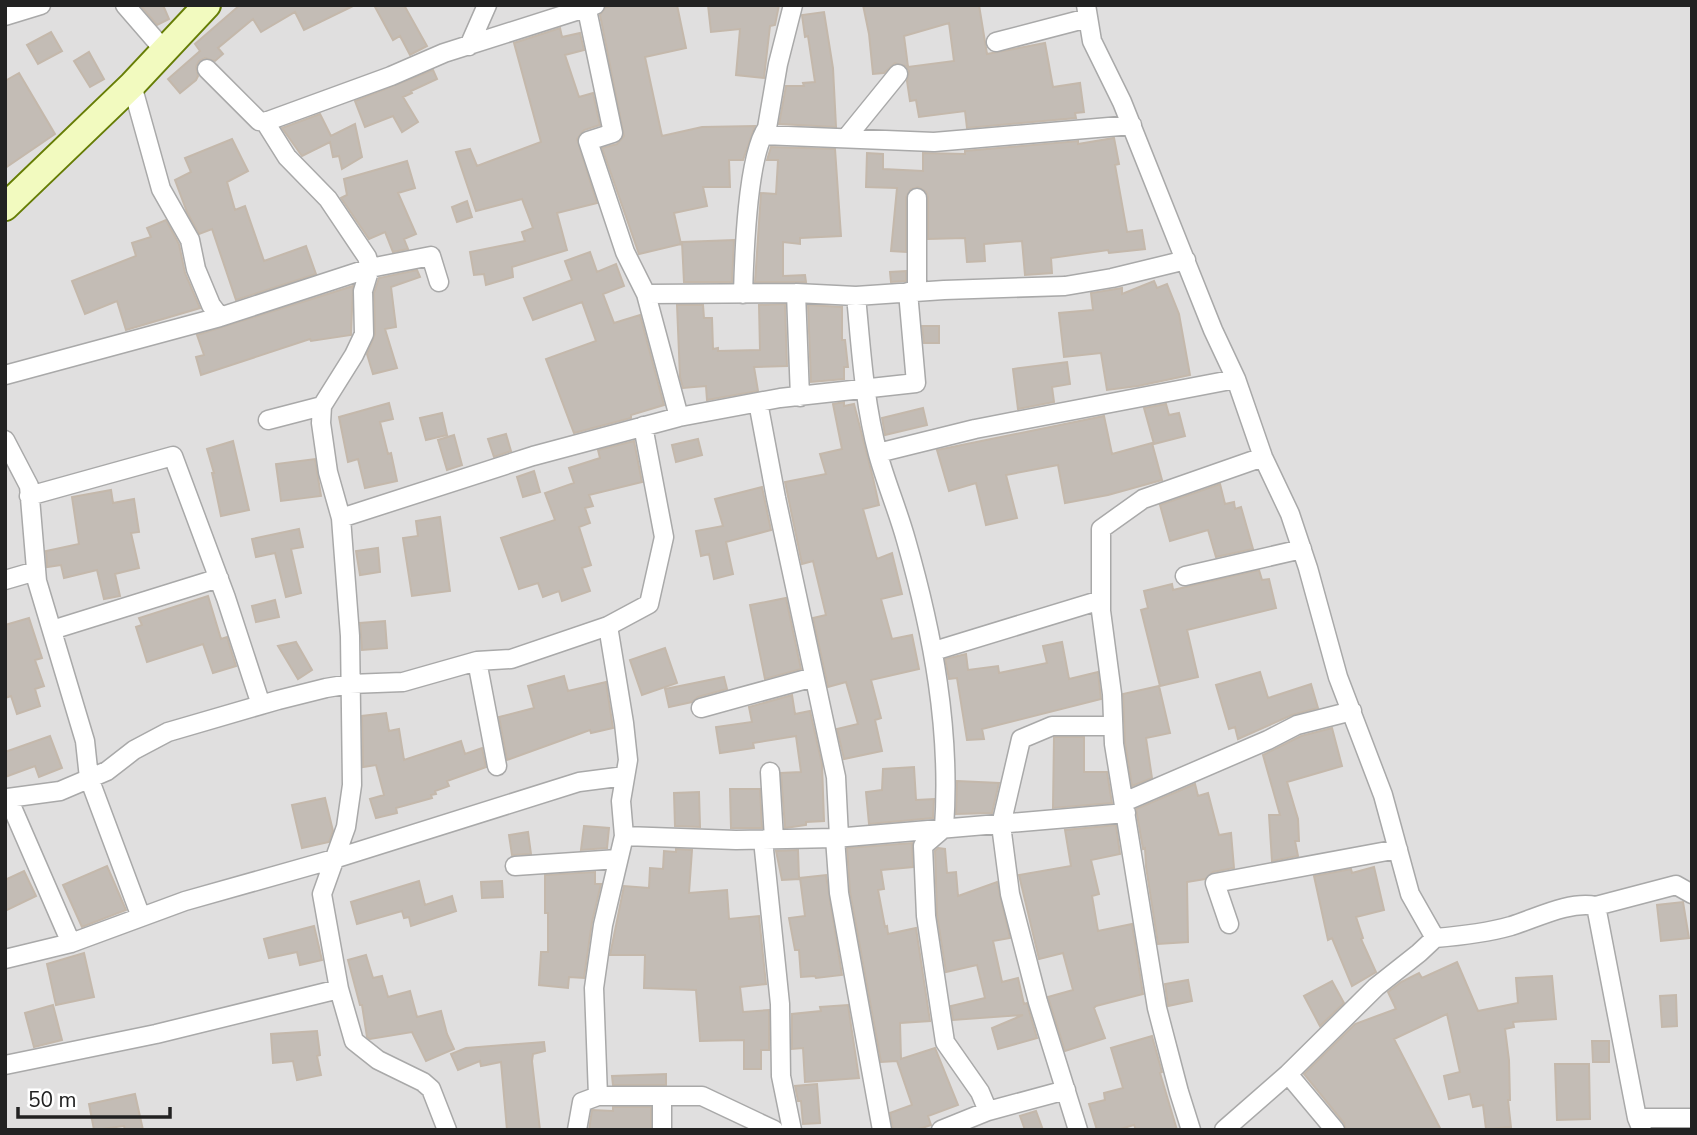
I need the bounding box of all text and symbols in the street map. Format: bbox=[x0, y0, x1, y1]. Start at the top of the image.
scale bar bbox=[18, 1076, 170, 1120]
text: 50 m bbox=[28, 1086, 77, 1114]

